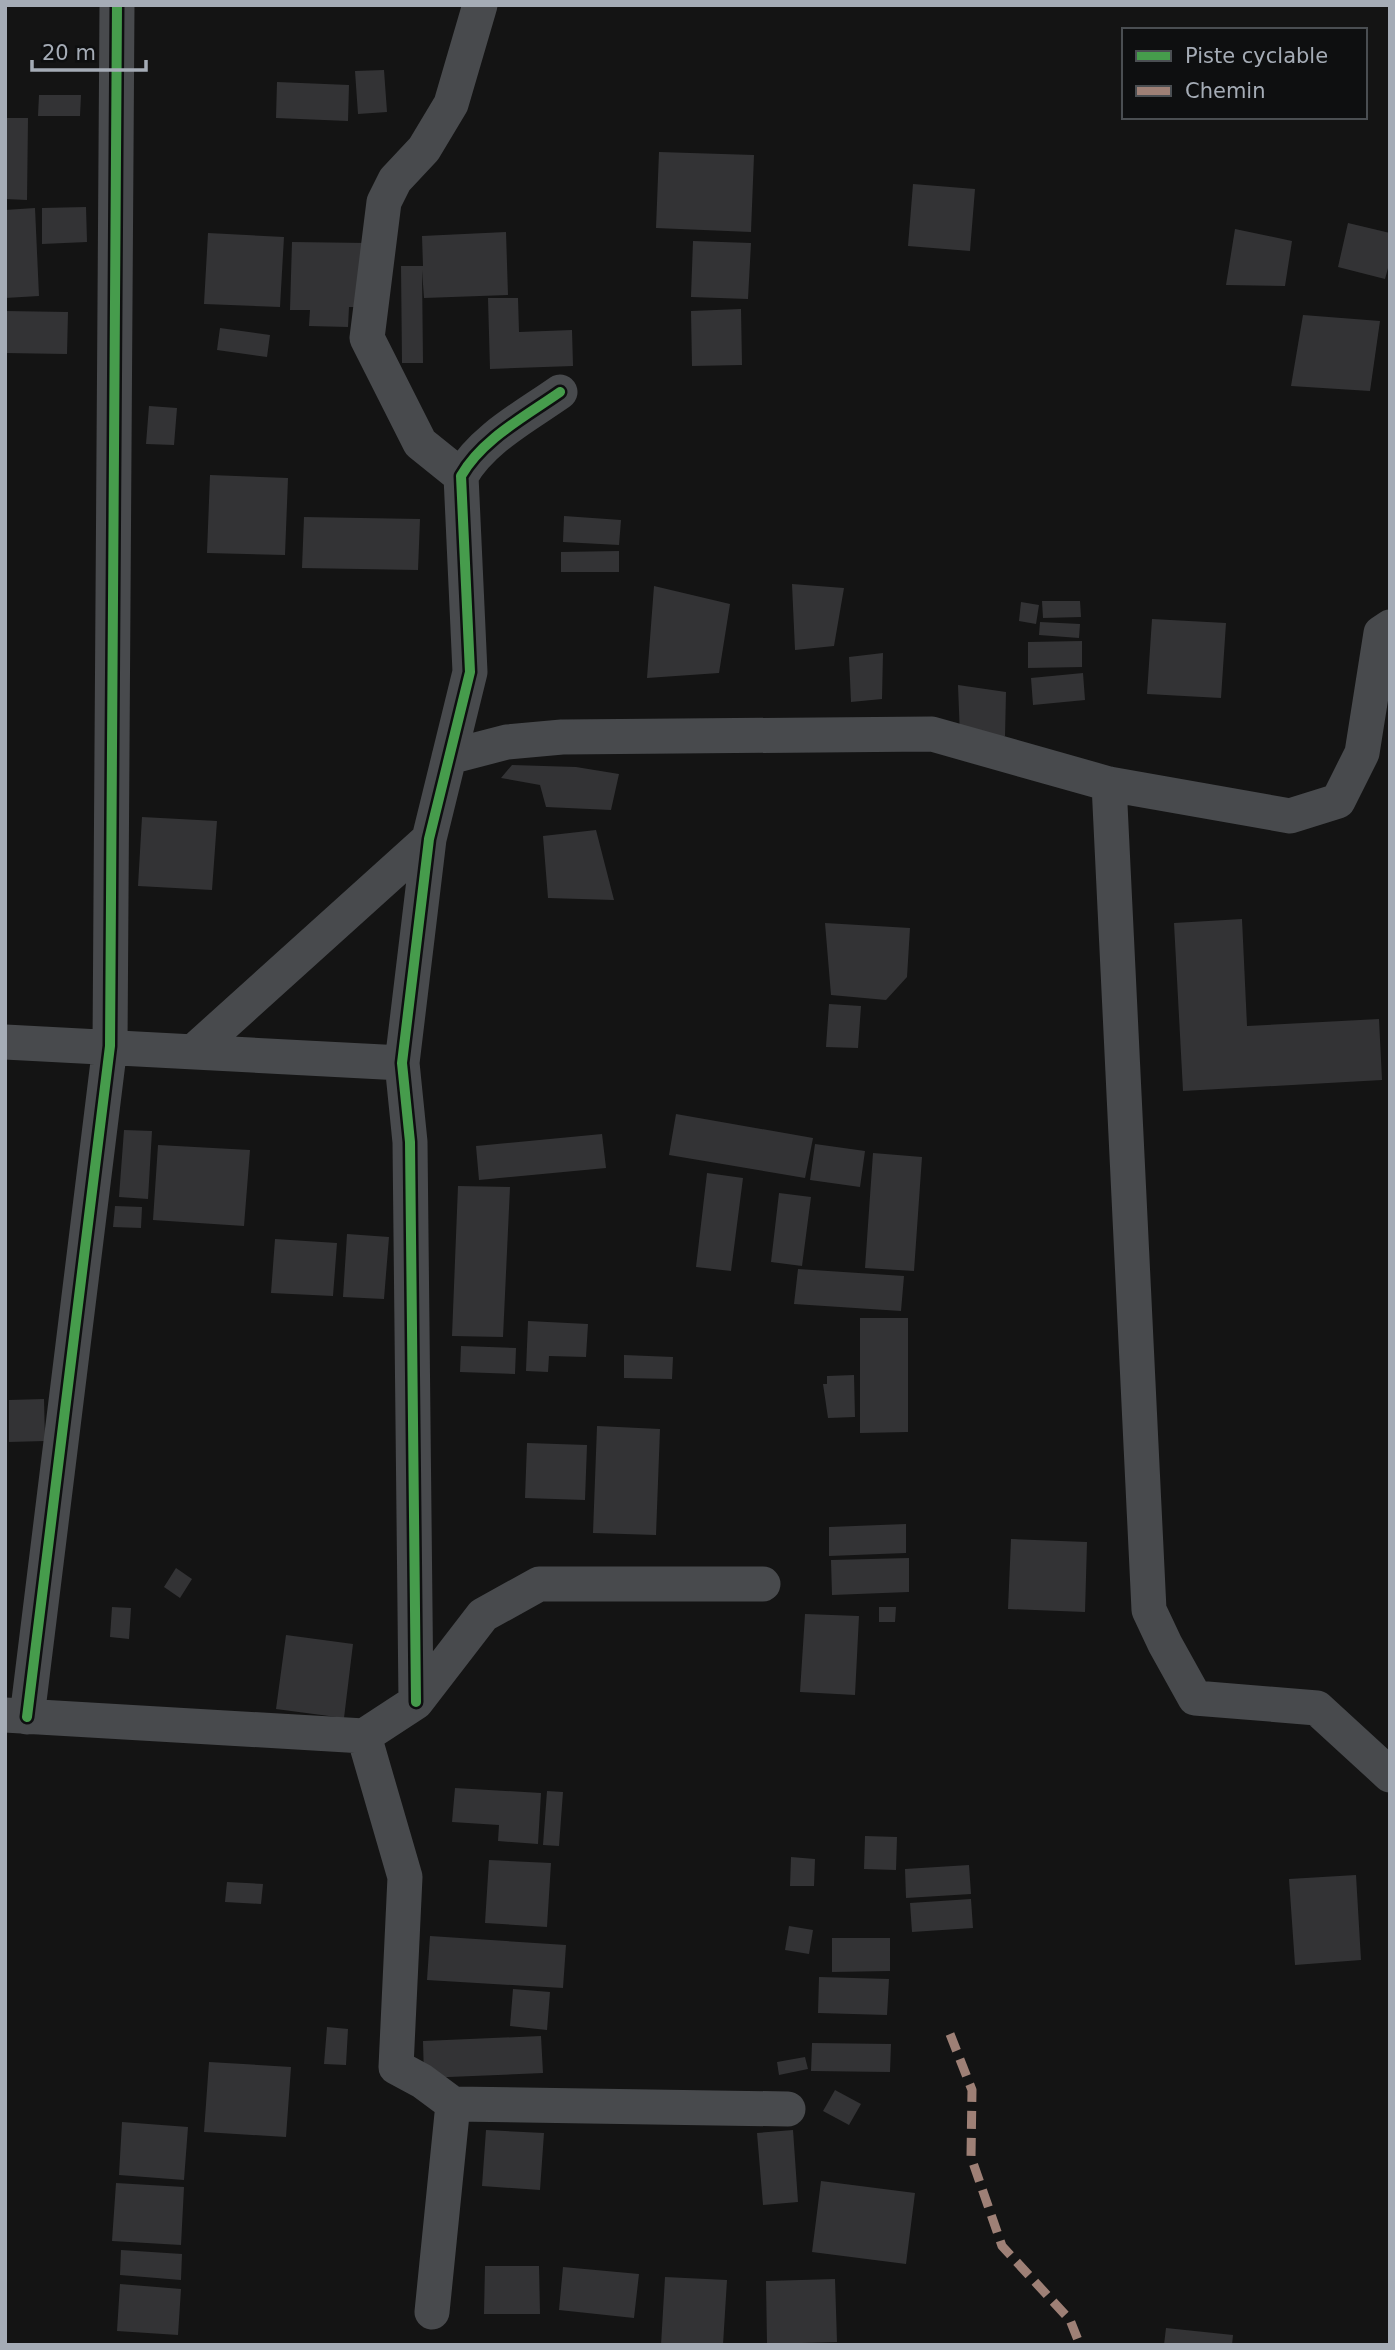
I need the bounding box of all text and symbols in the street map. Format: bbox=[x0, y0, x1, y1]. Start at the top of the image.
scale bar bbox=[32, 28, 145, 72]
legend bbox=[1122, 28, 1367, 119]
text: 20 m bbox=[42, 41, 96, 65]
text: Piste cyclable bbox=[1185, 44, 1328, 68]
text: Chemin bbox=[1185, 79, 1266, 103]

